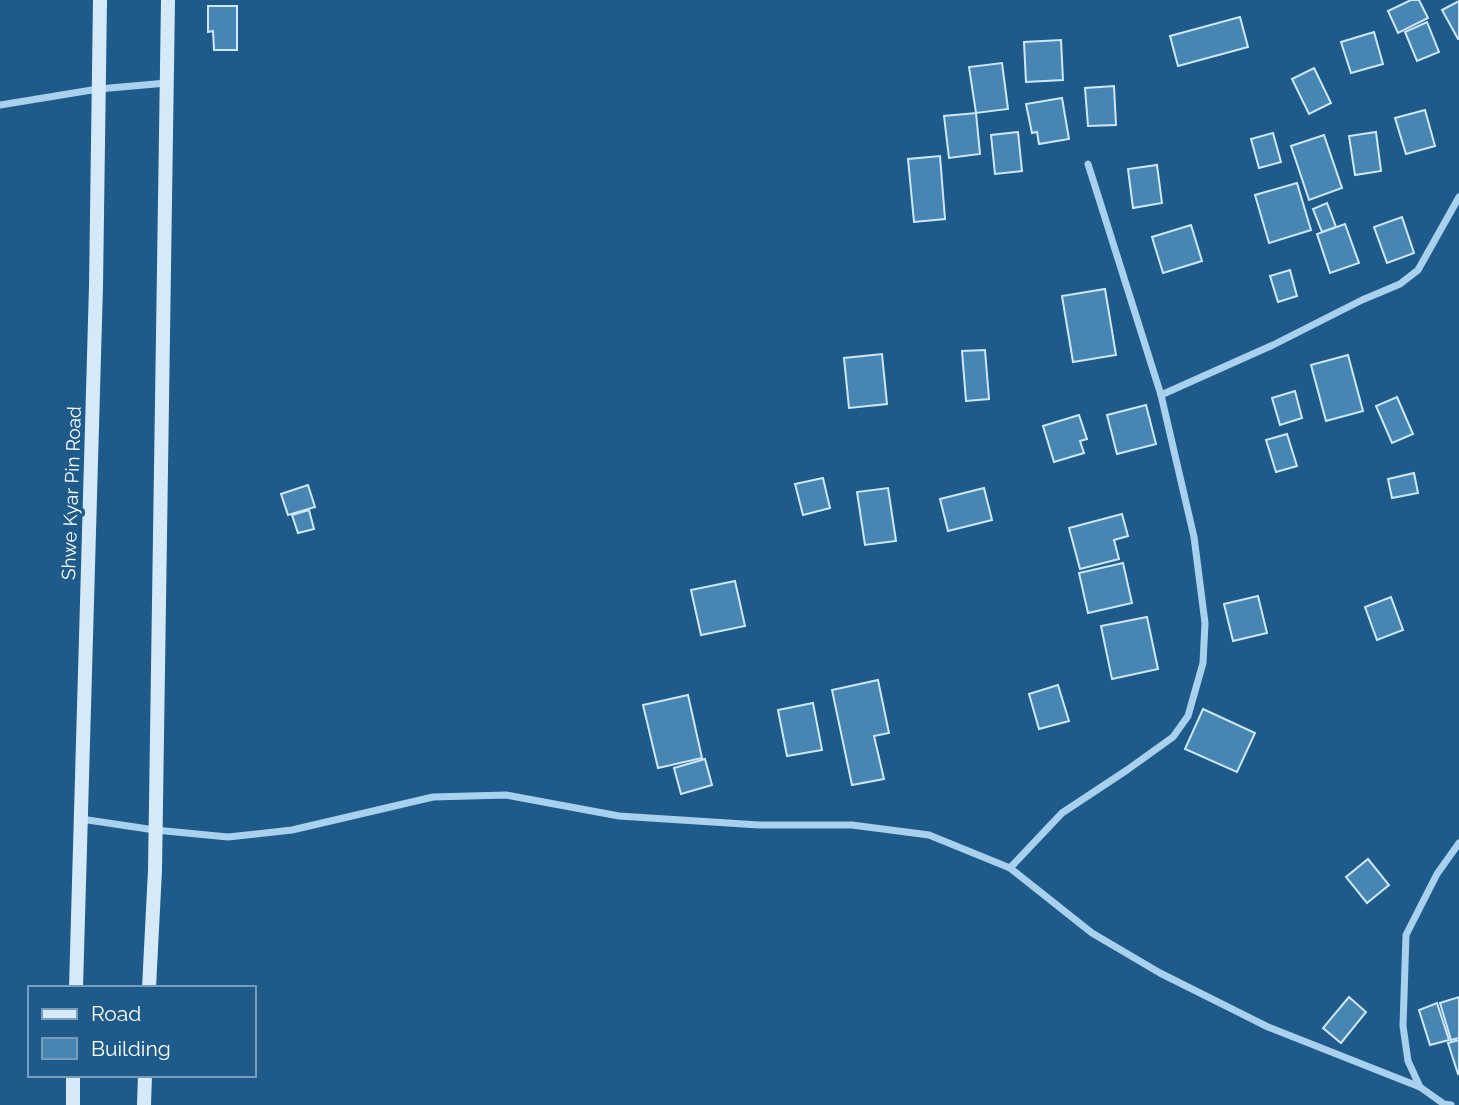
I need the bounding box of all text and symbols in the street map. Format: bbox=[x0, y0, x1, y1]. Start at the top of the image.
street label: Shwe Kyar Pin Road bbox=[57, 406, 85, 580]
legend bbox=[28, 986, 256, 1077]
text: Road bbox=[91, 1001, 141, 1026]
text: Building bbox=[91, 1036, 171, 1061]

